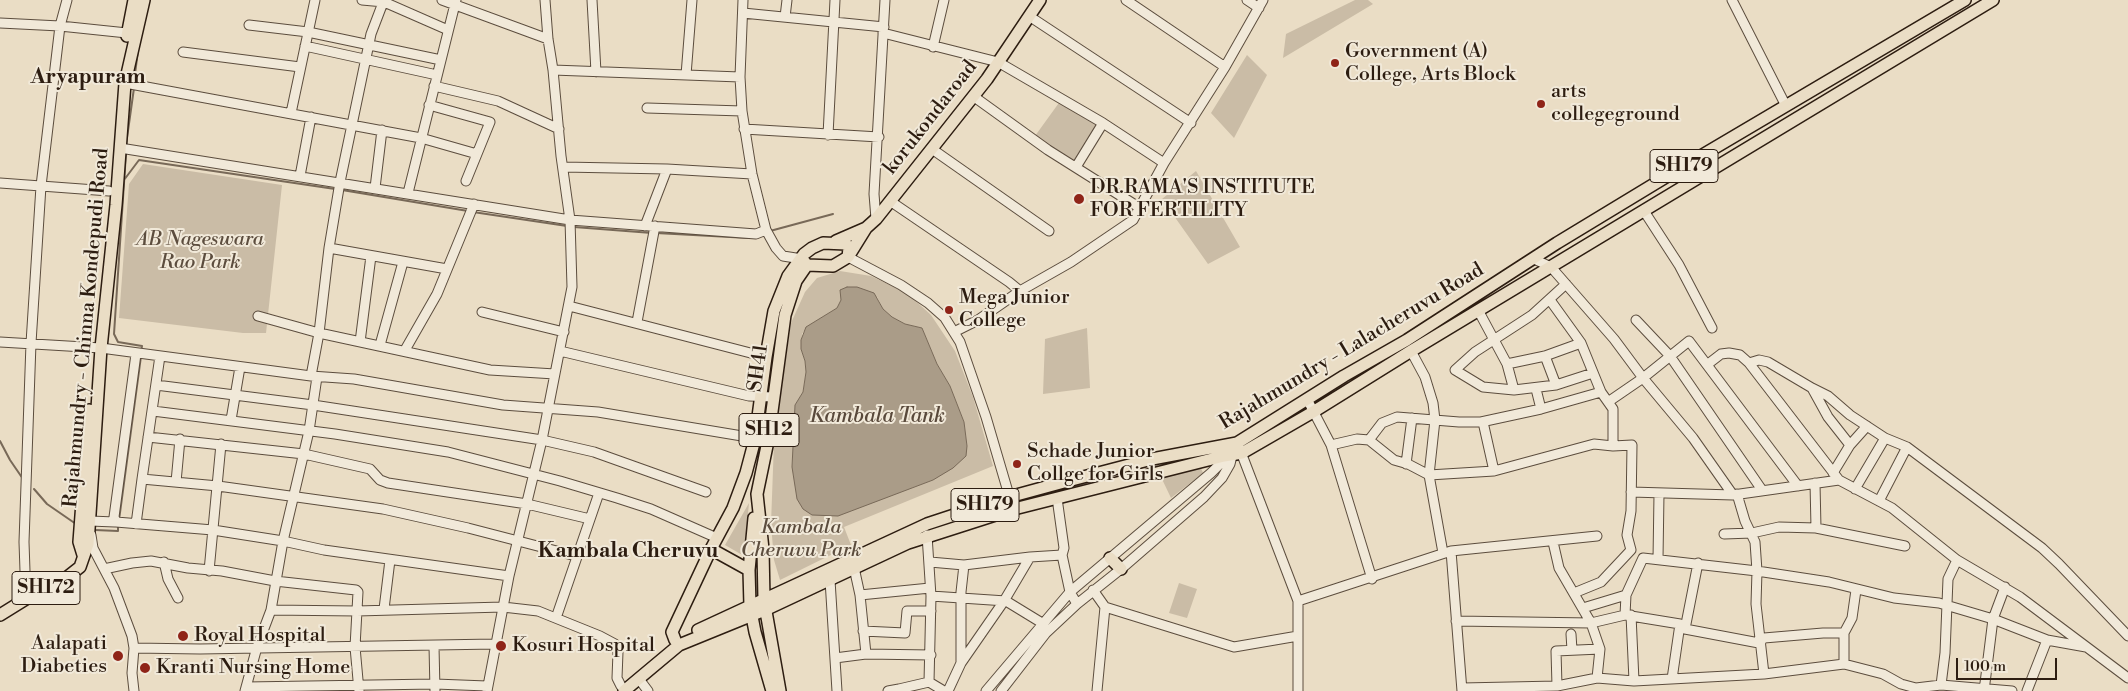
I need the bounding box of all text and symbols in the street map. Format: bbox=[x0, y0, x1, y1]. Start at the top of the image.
place label: Government (A) College, Arts Block bbox=[1345, 40, 1516, 87]
street label: korukondaroad bbox=[879, 56, 983, 180]
marker: Government (A) College, Arts Block bbox=[1329, 57, 1341, 69]
district label: Aryapuram bbox=[30, 65, 146, 91]
place label: arts collegeground bbox=[1551, 80, 1680, 127]
marker: arts collegeground bbox=[1535, 98, 1547, 110]
street label: Rajahmundry - Chinna Kondepudi Road bbox=[59, 147, 115, 509]
road number: SH179 bbox=[1650, 150, 1718, 182]
place label: DR.RAMA'S INSTITUTE FOR FERTILITY bbox=[1090, 176, 1315, 223]
marker: DR.RAMA'S INSTITUTE FOR FERTILITY bbox=[1072, 192, 1086, 206]
park label: AB Nageswara Rao Park bbox=[136, 228, 264, 275]
street label: Rajahmundry - Lalacheruvu Road bbox=[1215, 258, 1489, 436]
place label: Mega Junior College bbox=[959, 286, 1070, 333]
marker: Mega Junior College bbox=[943, 304, 955, 316]
street label: SH41 bbox=[744, 343, 774, 393]
water label: Kambala Tank bbox=[809, 404, 945, 430]
road number: SH12 bbox=[739, 414, 799, 446]
place label: Schade Junior Collge for Girls bbox=[1027, 440, 1163, 487]
marker: Schade Junior Collge for Girls bbox=[1011, 458, 1023, 470]
road number: SH179 bbox=[951, 488, 1019, 522]
park label: Kambala Cheruvu Park bbox=[741, 516, 861, 563]
district label: Kambala Cheruvu bbox=[538, 539, 718, 565]
road number: SH172 bbox=[12, 572, 80, 604]
place label: Royal Hospital bbox=[194, 624, 326, 648]
marker: Royal Hospital bbox=[176, 629, 190, 643]
place label: Aalapati Diabeties bbox=[21, 632, 107, 679]
place label: Kosuri Hospital bbox=[512, 634, 655, 658]
marker: Kosuri Hospital bbox=[494, 639, 508, 653]
scale bar bbox=[1958, 648, 2059, 680]
marker: Aalapati Diabeties bbox=[111, 649, 125, 663]
place label: Kranti Nursing Home bbox=[156, 656, 350, 680]
text: 100 m bbox=[1964, 657, 2006, 676]
marker: Kranti Nursing Home bbox=[138, 661, 152, 675]

